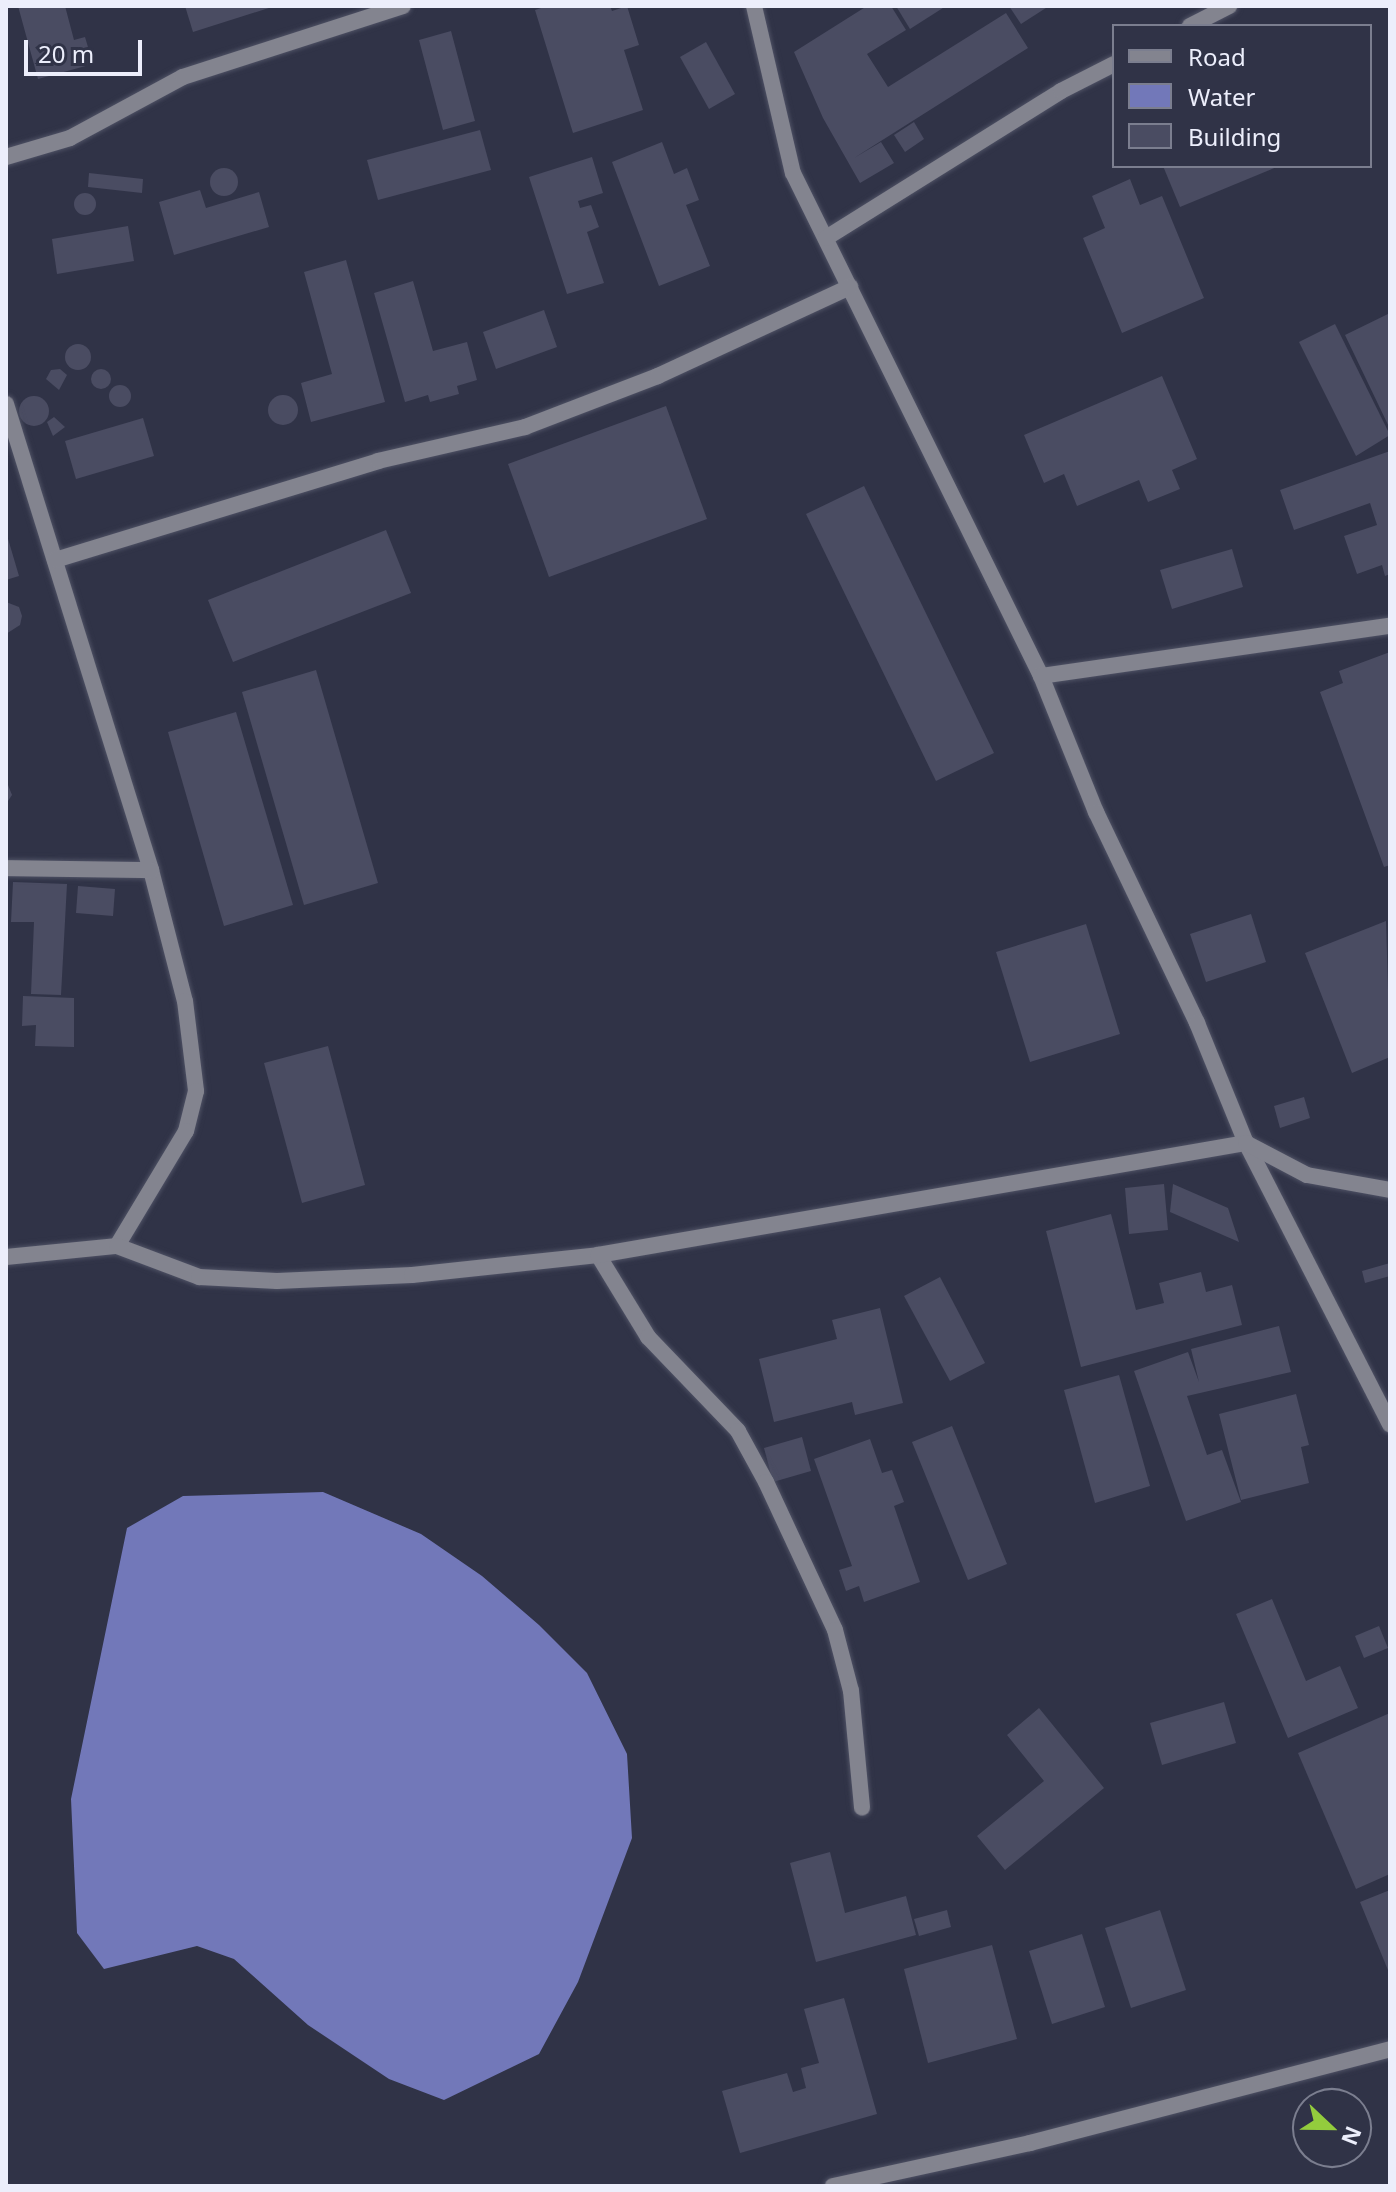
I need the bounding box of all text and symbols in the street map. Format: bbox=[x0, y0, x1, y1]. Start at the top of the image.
scale bar bbox=[28, 24, 146, 74]
legend bbox=[1112, 24, 1372, 168]
text: 20 m bbox=[38, 37, 94, 70]
text: Road bbox=[1188, 40, 1246, 73]
text: Water bbox=[1188, 80, 1255, 113]
text: Building bbox=[1188, 120, 1281, 153]
north arrow bbox=[1292, 2088, 1372, 2168]
text: N bbox=[1335, 2122, 1370, 2150]

